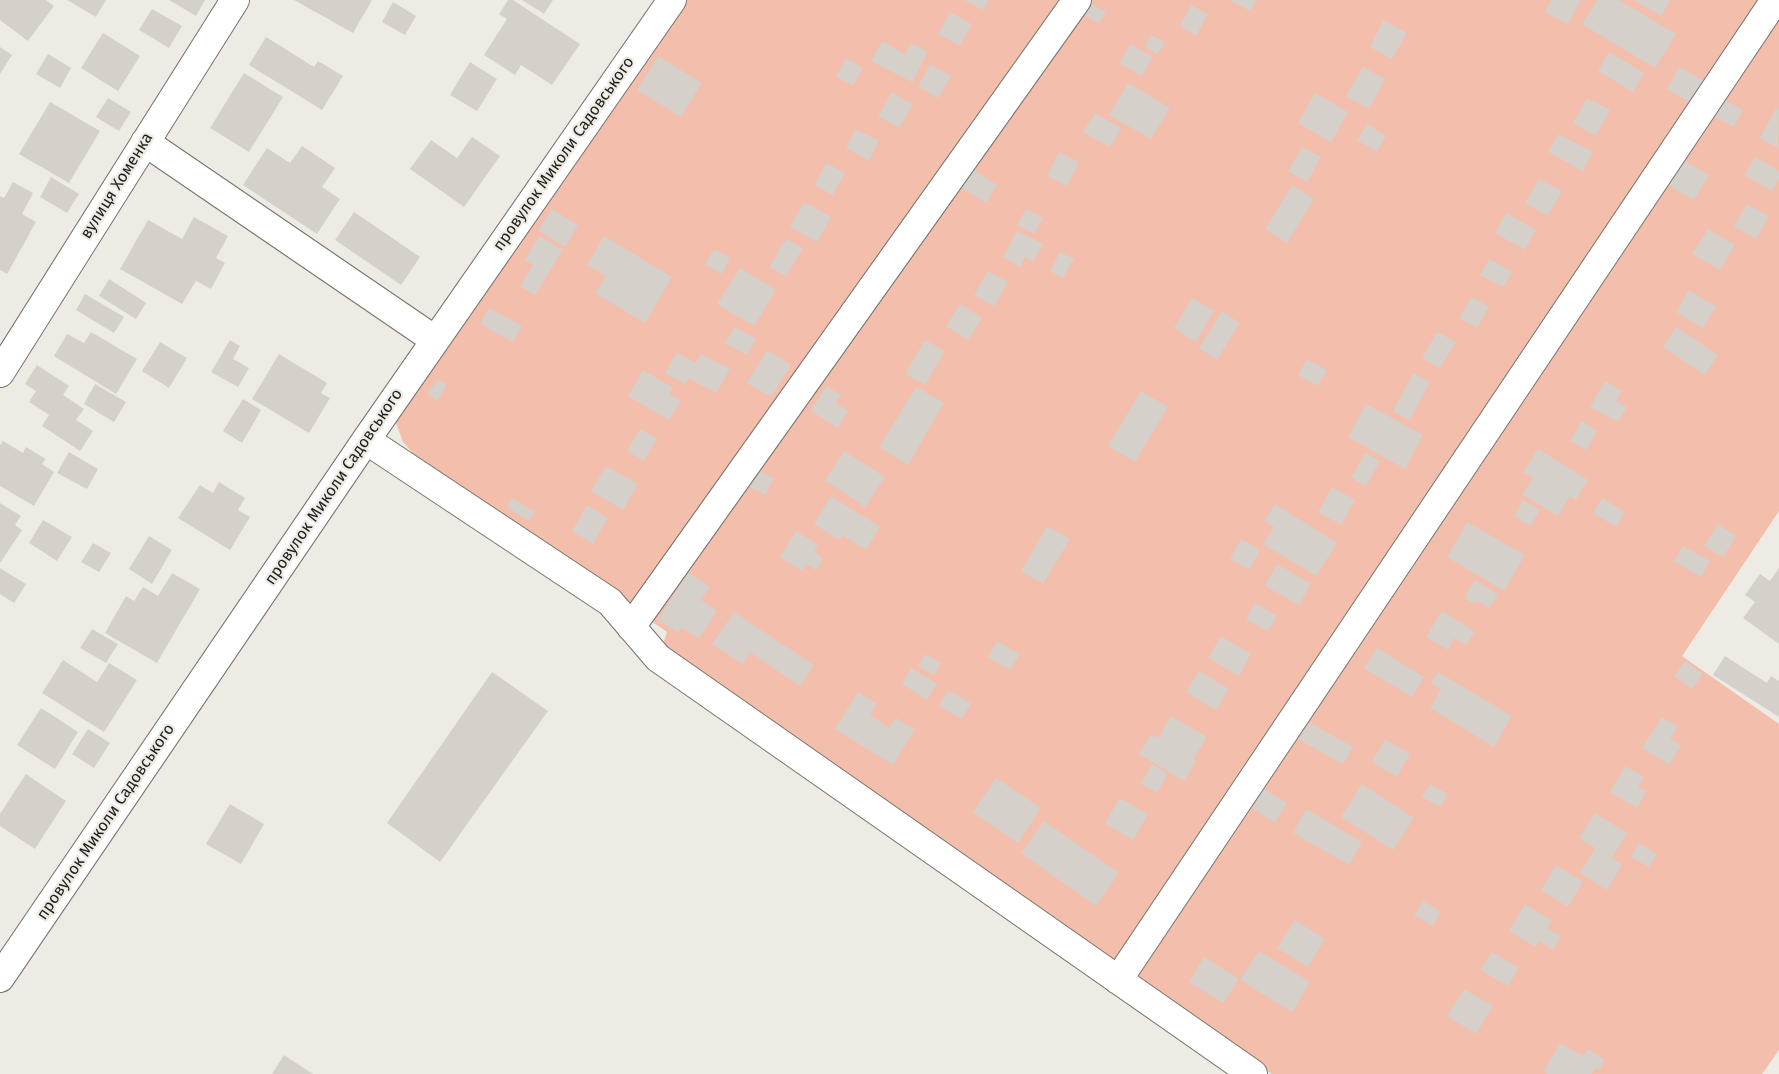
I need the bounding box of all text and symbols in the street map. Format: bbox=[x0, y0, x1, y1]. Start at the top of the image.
street label: провулок Миколи Садовського bbox=[490, 53, 638, 255]
street label: вулиця Хоменка bbox=[77, 130, 157, 242]
street label: провулок Миколи Садовського bbox=[261, 385, 407, 589]
street label: провулок Миколи Садовського bbox=[33, 720, 179, 924]

